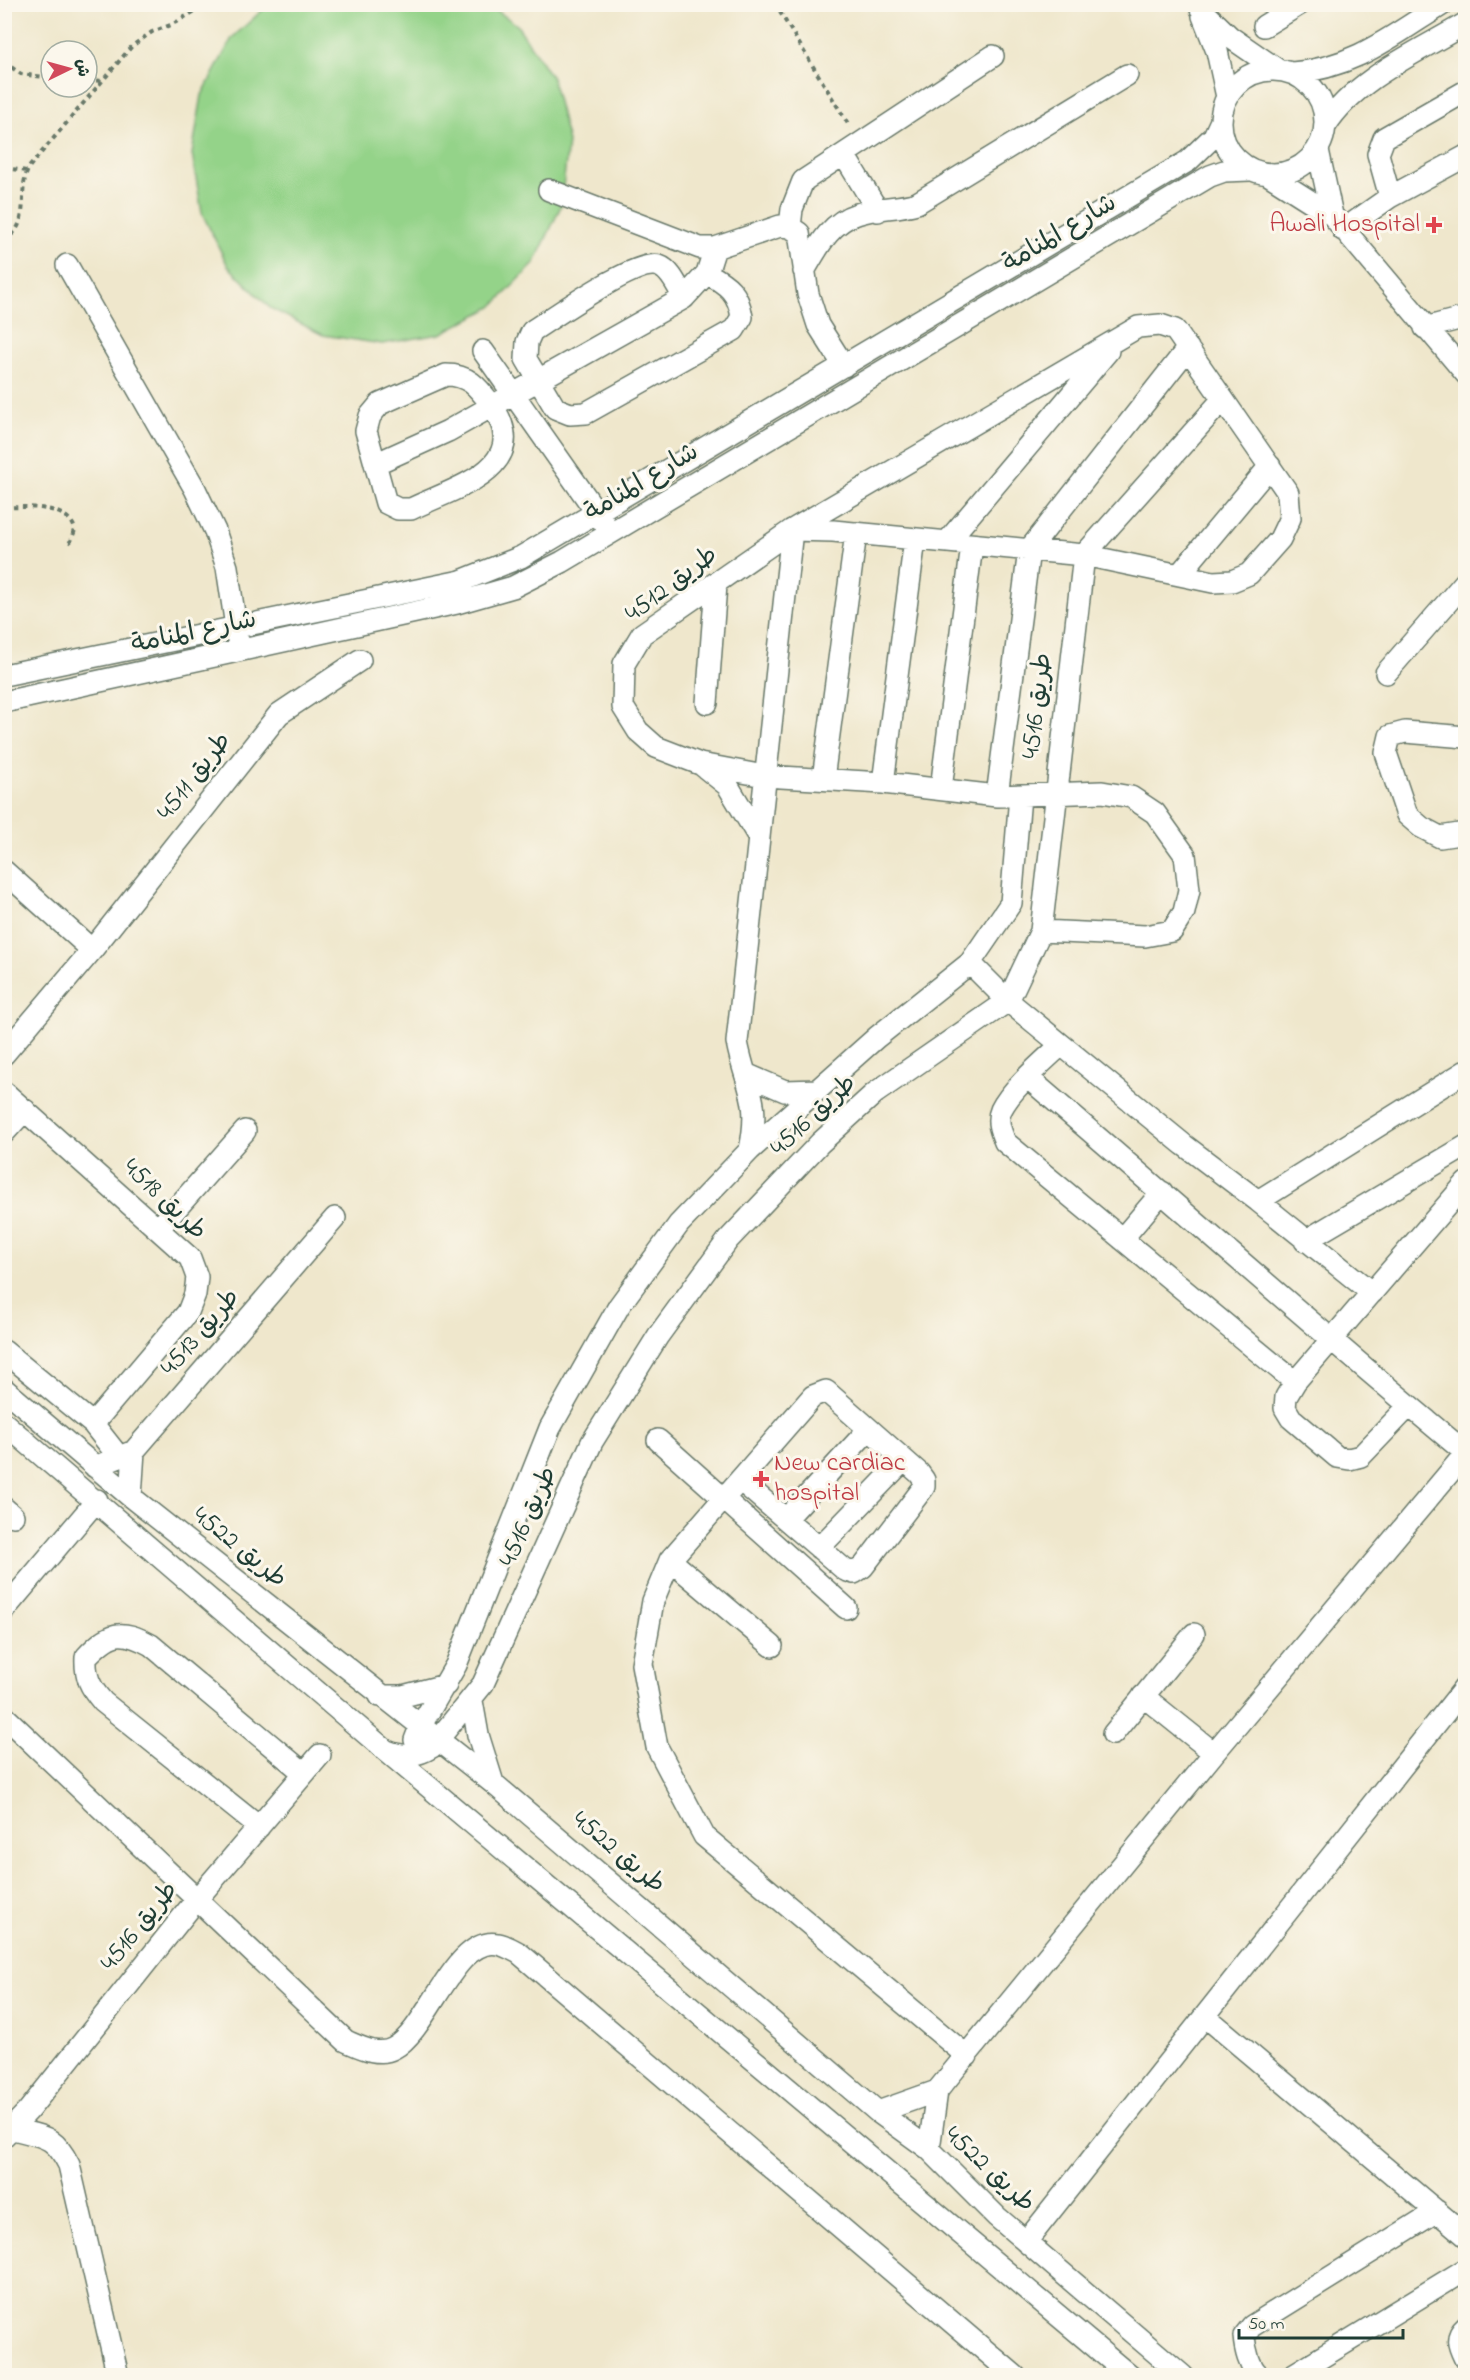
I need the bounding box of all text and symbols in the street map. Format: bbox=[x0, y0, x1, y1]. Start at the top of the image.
north arrow bbox=[39, 39, 99, 99]
text: ش bbox=[69, 58, 95, 78]
street label: شارع المنامة bbox=[996, 185, 1124, 283]
place label: Awali Hospital bbox=[1270, 206, 1420, 244]
marker: Awali Hospital bbox=[1425, 216, 1443, 234]
street label: شارع المنامة bbox=[578, 434, 706, 532]
street label: طريق 4512 bbox=[617, 537, 727, 633]
street label: شارع المنامة bbox=[128, 601, 260, 665]
street label: طريق 4516 bbox=[1013, 651, 1063, 761]
street label: طريق 4511 bbox=[148, 725, 242, 829]
street label: طريق 4516 bbox=[762, 1066, 866, 1166]
street label: طريق 4518 bbox=[113, 1150, 215, 1250]
street label: طريق 4513 bbox=[152, 1281, 250, 1385]
place label: New cardiac hospital bbox=[774, 1445, 906, 1513]
street label: طريق 4516 bbox=[490, 1461, 568, 1573]
marker: New cardiac hospital bbox=[752, 1470, 770, 1488]
street label: طريق 4522 bbox=[183, 1498, 295, 1598]
street label: طريق 4522 bbox=[563, 1802, 673, 1904]
street label: طريق 4516 bbox=[92, 1874, 188, 1980]
street label: طريق 4522 bbox=[935, 2118, 1043, 2222]
scale bar bbox=[1239, 2302, 1402, 2340]
text: 50 m bbox=[1248, 2312, 1285, 2338]

